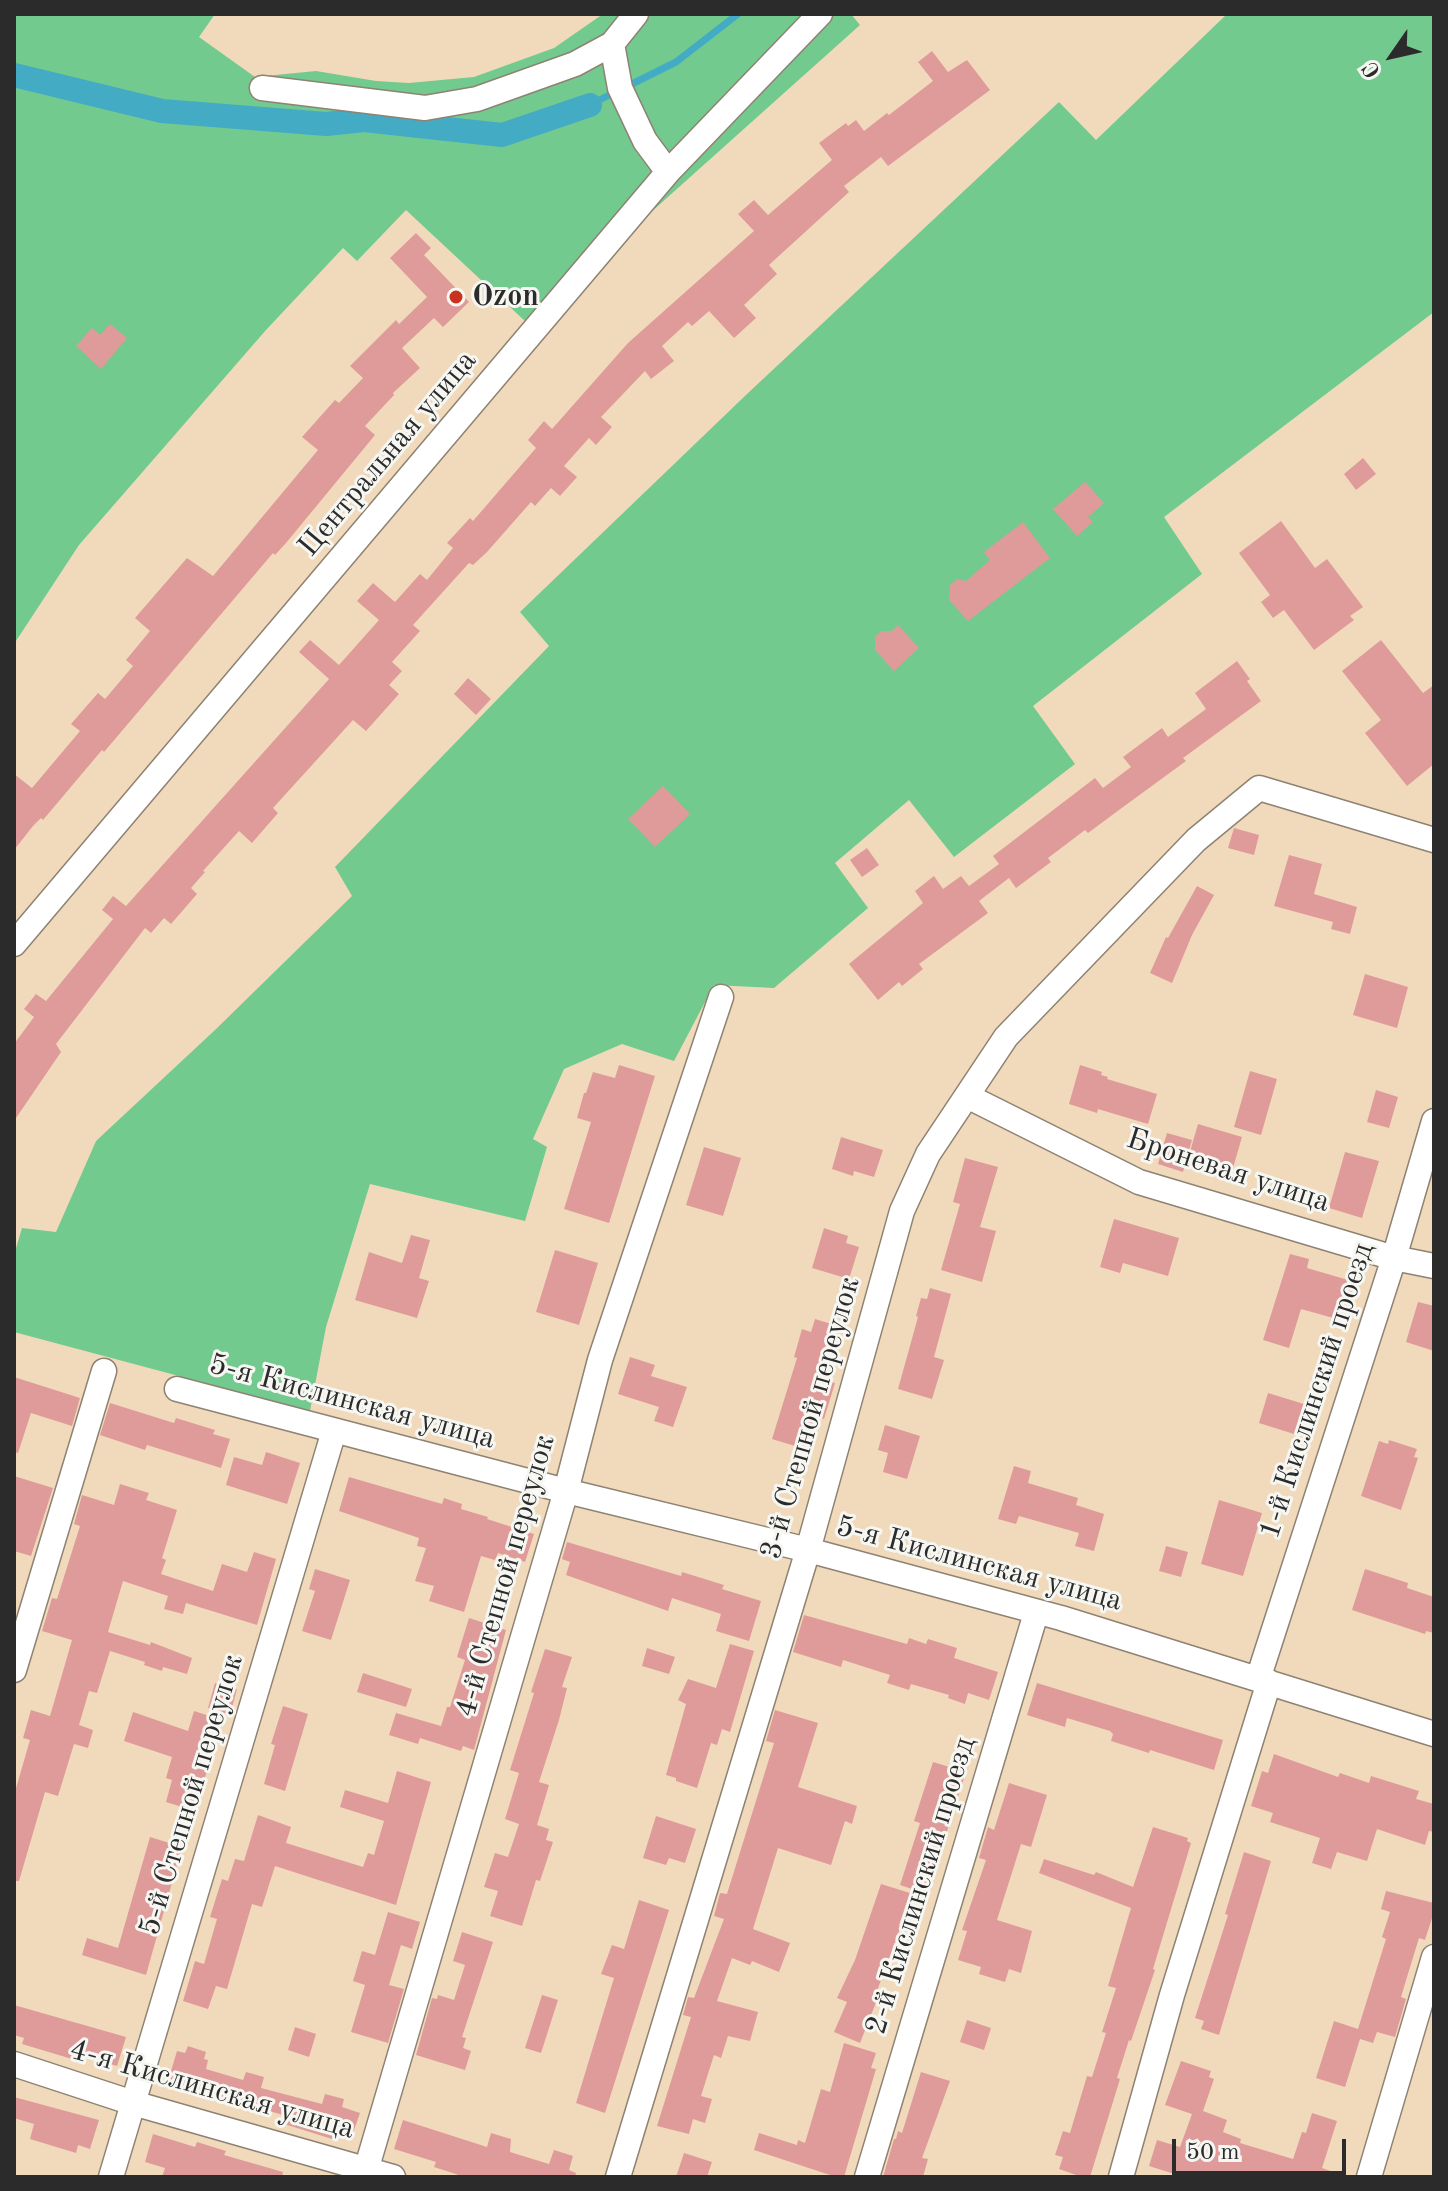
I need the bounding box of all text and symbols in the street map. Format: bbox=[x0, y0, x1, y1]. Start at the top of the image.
north arrow bbox=[1352, 16, 1432, 96]
text: С bbox=[1359, 57, 1385, 82]
place label: Ozon bbox=[472, 279, 539, 315]
marker: Ozon bbox=[447, 288, 465, 306]
street label: Центральная улица bbox=[291, 343, 485, 565]
street label: Броневая улица bbox=[1122, 1121, 1334, 1221]
street label: 1-й Кислинский проезд bbox=[1252, 1238, 1382, 1544]
street label: 3-й Степной переулок bbox=[753, 1273, 869, 1563]
street label: 5-я Кислинская улица bbox=[205, 1346, 499, 1458]
street label: 4-й Степной переулок bbox=[448, 1431, 564, 1721]
street label: 5-я Кислинская улица bbox=[832, 1508, 1126, 1620]
street label: 5-й Степной переулок bbox=[132, 1650, 252, 1940]
street label: 2-й Кислинский проезд bbox=[859, 1733, 983, 2039]
street label: 4-я Кислинская улица bbox=[65, 2032, 359, 2148]
scale bar bbox=[1176, 2123, 1350, 2173]
text: 50 m bbox=[1186, 2141, 1240, 2165]

